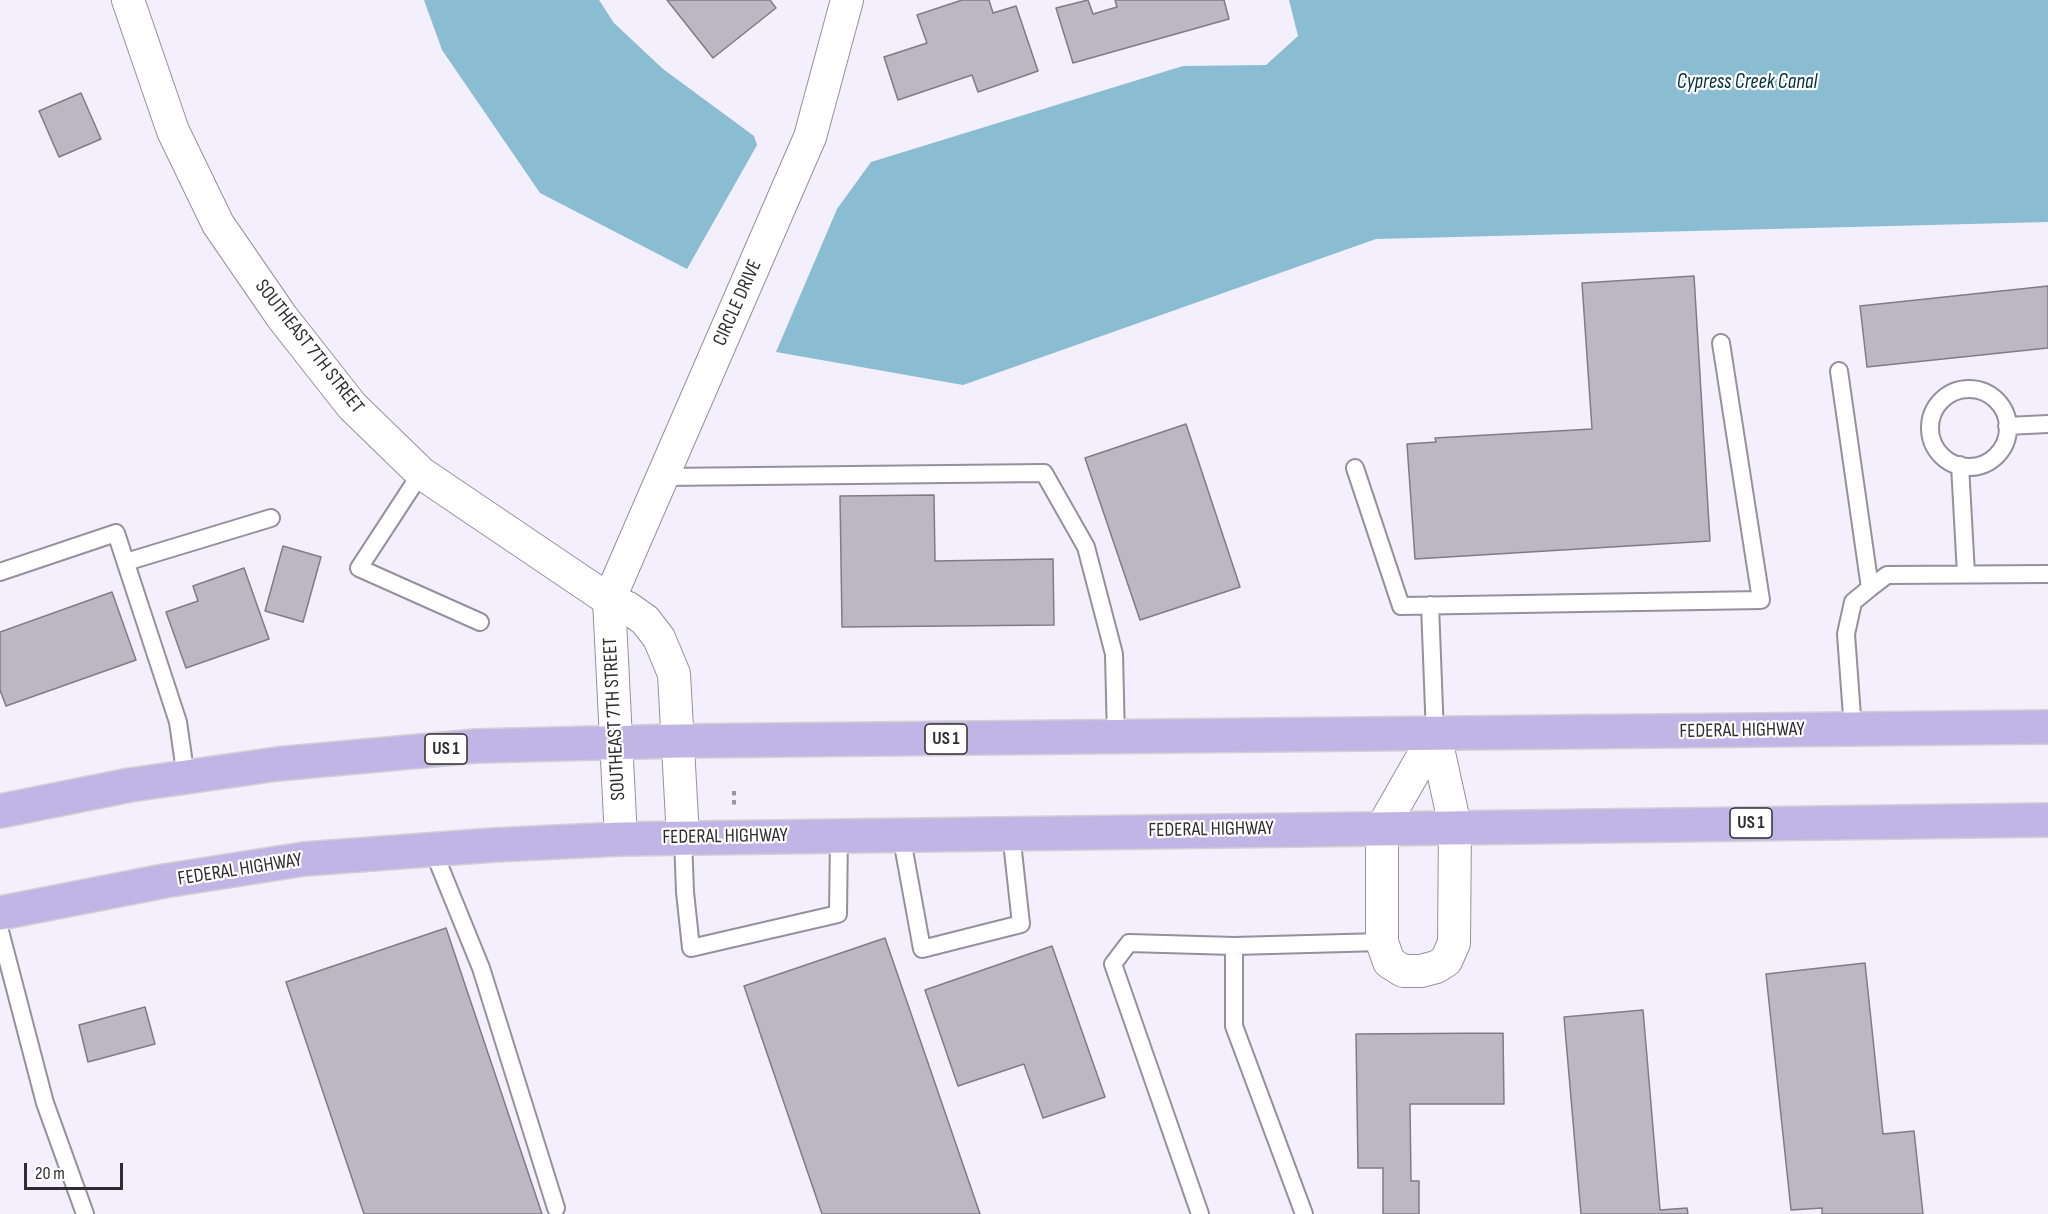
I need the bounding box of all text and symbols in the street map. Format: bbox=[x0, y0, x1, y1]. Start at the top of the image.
water label: Cypress Creek Canal bbox=[1677, 70, 1817, 96]
street label: CIRCLE DRIVE bbox=[708, 256, 768, 350]
street label: SOUTHEAST 7TH STREET bbox=[249, 275, 369, 419]
street label: SOUTHEAST 7TH STREET bbox=[599, 637, 631, 801]
street label: FEDERAL HIGHWAY bbox=[1679, 718, 1805, 744]
road number: US 1 bbox=[925, 724, 967, 754]
road number: US 1 bbox=[425, 734, 467, 764]
road number: US 1 bbox=[1730, 808, 1772, 838]
street label: FEDERAL HIGHWAY bbox=[1148, 817, 1274, 843]
street label: FEDERAL HIGHWAY bbox=[662, 824, 788, 850]
street label: FEDERAL HIGHWAY bbox=[176, 848, 304, 892]
scale bar bbox=[27, 1151, 126, 1189]
text: 20 m bbox=[35, 1163, 65, 1184]

